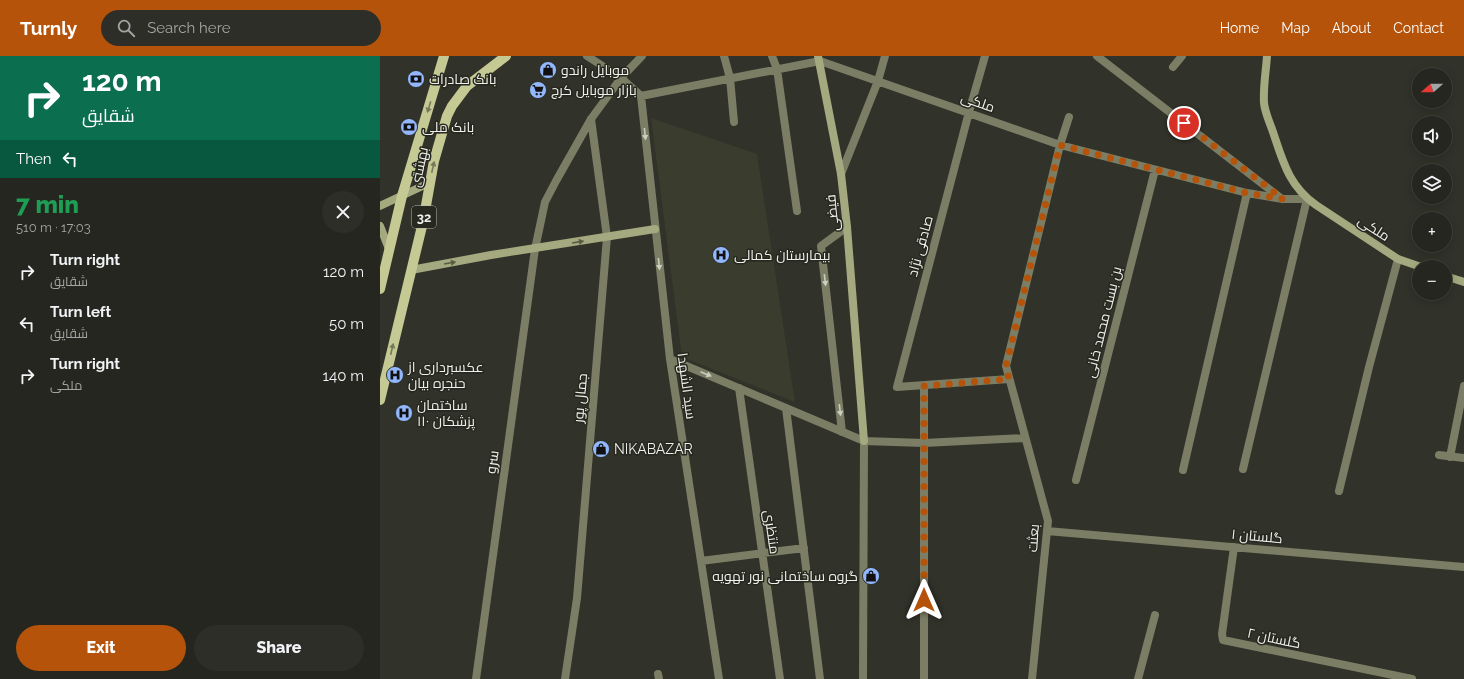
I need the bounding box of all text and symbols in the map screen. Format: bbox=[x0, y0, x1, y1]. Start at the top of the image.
search box bbox=[101, 10, 381, 46]
text: Turnly bbox=[20, 17, 77, 39]
icon: search bbox=[115, 17, 137, 39]
text: Search here bbox=[147, 19, 231, 37]
text: Home bbox=[1220, 20, 1259, 36]
text: Map bbox=[1281, 20, 1310, 36]
text: About bbox=[1332, 20, 1371, 36]
text: Contact bbox=[1393, 20, 1444, 36]
shop icon: موبایل راندو bbox=[538, 60, 558, 80]
place label: موبایل راندو bbox=[561, 62, 629, 78]
text: 120 m bbox=[82, 65, 162, 98]
north arrow bbox=[1412, 68, 1452, 108]
map controls bbox=[1412, 68, 1452, 300]
bank icon: بانک صادرات bbox=[406, 69, 426, 89]
place label: بانک صادرات bbox=[429, 71, 497, 87]
icon: right bbox=[16, 72, 68, 124]
supermarket icon: بازار موبایل کرج bbox=[528, 80, 548, 100]
place label: بازار موبایل کرج bbox=[551, 82, 637, 99]
street label: ملکی bbox=[959, 89, 997, 115]
one-way arrow bbox=[426, 101, 432, 113]
text: شقایق bbox=[82, 105, 135, 126]
pin bbox=[1167, 106, 1201, 140]
icon: arrive bbox=[1173, 112, 1195, 134]
button: sound bbox=[1412, 116, 1452, 156]
bank icon: بانک ملی bbox=[399, 117, 419, 137]
place label: بانک ملی bbox=[422, 119, 474, 135]
one-way arrow bbox=[642, 128, 648, 140]
street label: بهشتى bbox=[407, 145, 431, 189]
icon: left bbox=[59, 148, 81, 170]
text: Then bbox=[16, 150, 51, 168]
one-way arrow bbox=[430, 161, 436, 173]
button: layers bbox=[1412, 164, 1452, 204]
text: 7 min bbox=[16, 190, 79, 219]
button: close bbox=[322, 191, 364, 233]
street label: فیضی bbox=[822, 194, 842, 232]
road number: 32 bbox=[412, 206, 436, 228]
street label: ملکی bbox=[1355, 212, 1393, 244]
button: + bbox=[1412, 212, 1452, 252]
street label: صادقی نژاد bbox=[904, 214, 936, 278]
text: 510 m · 17:03 bbox=[16, 220, 91, 235]
one-way arrow bbox=[572, 239, 584, 245]
hospital icon: بیمارستان کمالی bbox=[711, 245, 731, 265]
place label: بیمارستان کمالی bbox=[734, 247, 830, 263]
text: Turn right bbox=[50, 251, 120, 269]
one-way arrow bbox=[656, 258, 662, 270]
one-way arrow bbox=[443, 260, 456, 266]
button: − bbox=[1412, 260, 1452, 300]
icon: right bbox=[16, 261, 38, 283]
text: 120 m bbox=[323, 263, 364, 281]
street label: بن بست محمد خانی bbox=[1081, 265, 1125, 379]
text: شقایق bbox=[50, 274, 88, 289]
one-way arrow bbox=[821, 274, 828, 287]
text: Turn left bbox=[50, 303, 111, 321]
icon: left bbox=[16, 313, 38, 335]
text: 50 m bbox=[329, 315, 364, 333]
text: شقایق bbox=[50, 326, 88, 341]
one-way arrow bbox=[390, 343, 396, 355]
street label: سید الشهدا bbox=[674, 352, 700, 420]
text: Turn right bbox=[50, 355, 120, 373]
place label: عکسبرداری از حنجره بیان bbox=[407, 359, 484, 391]
icon: right bbox=[16, 365, 38, 387]
hospital icon: عکسبرداری از حنجره بیان bbox=[385, 365, 405, 385]
text: 140 m bbox=[323, 367, 364, 385]
one-way arrow bbox=[700, 371, 711, 377]
street label: جمال پور bbox=[570, 373, 592, 425]
text: ملکی bbox=[50, 378, 82, 393]
place label: ساختمان پزشکان ۱۱۰ bbox=[417, 397, 475, 431]
hospital icon: ساختمان پزشکان ۱۱۰ bbox=[394, 403, 414, 423]
one-way arrow bbox=[837, 404, 843, 416]
shop icon: NIKABAZAR bbox=[591, 439, 611, 459]
place label: NIKABAZAR bbox=[614, 441, 693, 457]
street label: سرو bbox=[482, 449, 502, 475]
street label: منتظری bbox=[761, 509, 783, 555]
street label: بعثت bbox=[1024, 523, 1042, 553]
street label: گلستان ۱ bbox=[1231, 526, 1283, 546]
shop icon: گروه‌ ساختمانی نور تهویه bbox=[861, 566, 881, 586]
place label: گروه‌ ساختمانی نور تهویه bbox=[712, 568, 858, 584]
position arrow bbox=[903, 579, 945, 621]
button: Exit bbox=[16, 625, 186, 671]
button: Share bbox=[194, 625, 364, 671]
street label: گلستان ۲ bbox=[1246, 625, 1302, 651]

